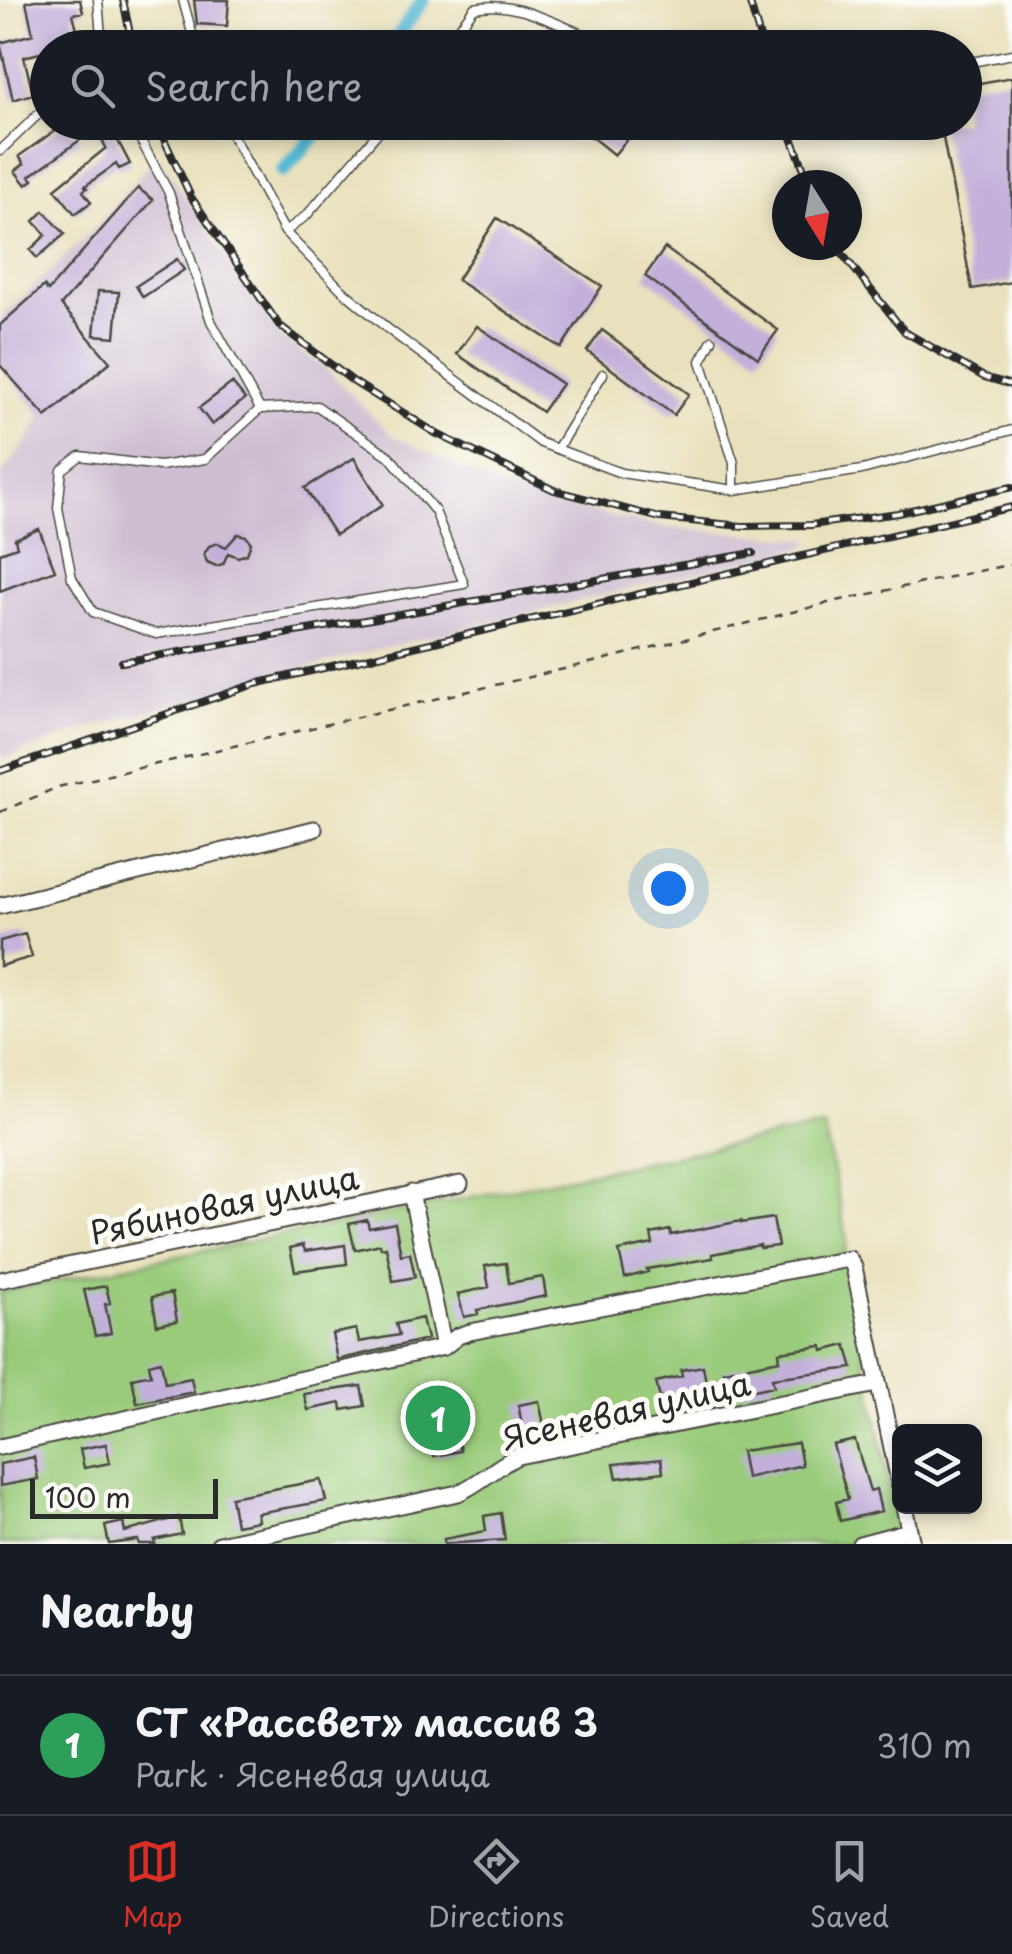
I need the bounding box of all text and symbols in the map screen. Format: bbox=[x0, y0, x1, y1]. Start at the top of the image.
search box bbox=[30, 30, 982, 140]
text: Search here bbox=[145, 57, 362, 114]
icon: search bbox=[65, 58, 120, 113]
north arrow bbox=[772, 170, 862, 260]
your location bbox=[643, 863, 694, 914]
street label: Рябиновая улица bbox=[85, 1152, 363, 1256]
street label: Ясеневая улица bbox=[497, 1358, 755, 1462]
pin: 1 bbox=[406, 1380, 470, 1456]
map controls bbox=[892, 1424, 982, 1514]
button: layers bbox=[892, 1424, 982, 1514]
scale bar bbox=[30, 1474, 218, 1518]
text: 100 m bbox=[45, 1475, 131, 1518]
text: Nearby bbox=[40, 1578, 194, 1641]
text: СТ «Рассвет» массив 3 bbox=[135, 1693, 598, 1750]
text: 1 bbox=[65, 1721, 80, 1769]
text: 310 m bbox=[876, 1721, 972, 1769]
text: Park · Ясеневая улица bbox=[135, 1750, 490, 1798]
tab: Map bbox=[123, 1834, 183, 1937]
tab: Directions bbox=[428, 1834, 564, 1937]
tab: Saved bbox=[810, 1834, 889, 1937]

